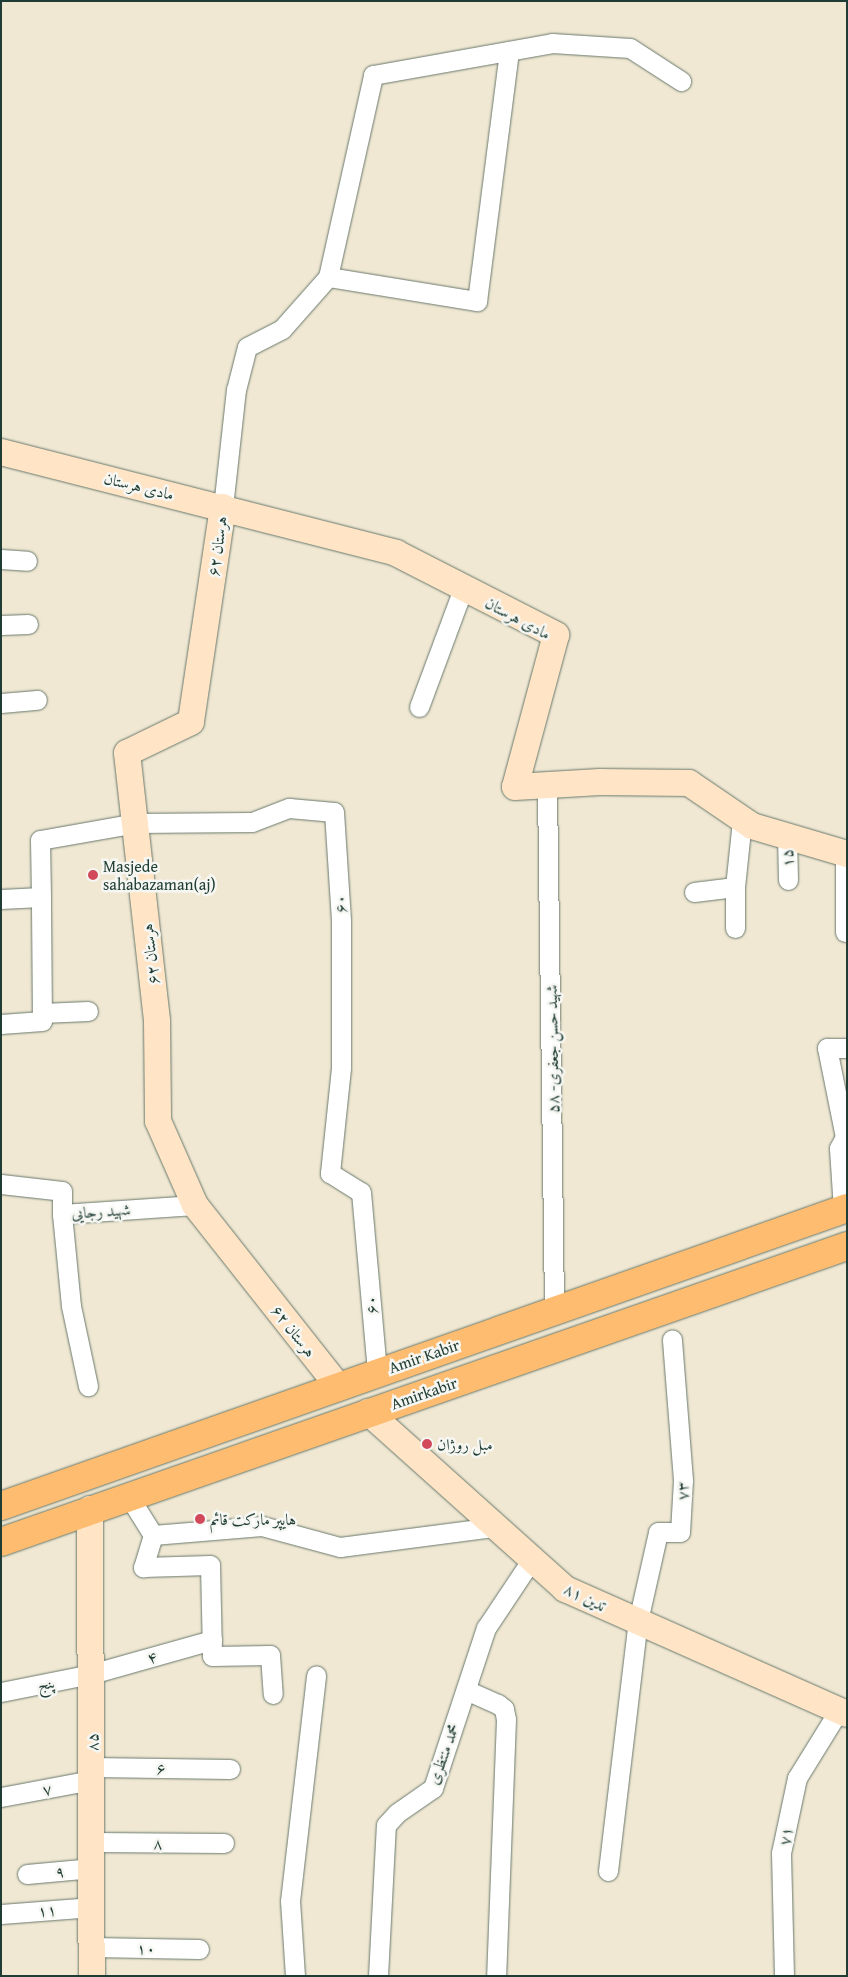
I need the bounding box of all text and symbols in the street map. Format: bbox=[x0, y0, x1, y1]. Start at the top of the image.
street label: مادی هرستان bbox=[102, 468, 176, 504]
street label: هرستان ۶۲ bbox=[203, 515, 231, 577]
street label: مادی هرستان bbox=[482, 593, 554, 643]
street label: ۱۵ bbox=[777, 848, 797, 868]
place label: Masjede sahabazaman(aj) bbox=[103, 856, 216, 894]
marker: Masjede sahabazaman(aj) bbox=[87, 869, 99, 881]
street label: ۶۰ bbox=[330, 894, 350, 914]
street label: هرستان ۶۲ bbox=[137, 923, 163, 985]
street label: شهید حسن جعفری- ۵۸ bbox=[541, 985, 563, 1113]
street label: شهید رجایی bbox=[71, 1199, 131, 1223]
street label: ۶۰ bbox=[361, 1295, 381, 1315]
street label: هرستان ۶۲ bbox=[268, 1301, 320, 1361]
street label: Amir Kabir bbox=[386, 1335, 462, 1377]
street label: Amirkabir bbox=[388, 1373, 460, 1413]
place label: مبل روژان bbox=[437, 1434, 493, 1454]
marker: مبل روژان bbox=[421, 1438, 433, 1450]
street label: ۷۳ bbox=[672, 1481, 692, 1501]
place label: هایپر مارکت قائم bbox=[210, 1509, 296, 1529]
marker: هایپر مارکت قائم bbox=[194, 1513, 206, 1525]
street label: تدین ۸۱ bbox=[561, 1579, 609, 1615]
street label: ۴ bbox=[145, 1646, 159, 1668]
street label: پنج bbox=[36, 1672, 56, 1694]
street label: محمد منتظری bbox=[423, 1721, 463, 1787]
street label: ۸۵ bbox=[82, 1733, 102, 1751]
street label: ۶ bbox=[156, 1758, 166, 1778]
street label: ۷ bbox=[41, 1779, 53, 1799]
street label: ۷۱ bbox=[774, 1825, 796, 1847]
street label: ۸ bbox=[153, 1833, 163, 1853]
street label: ۹ bbox=[55, 1861, 65, 1881]
street label: ۱۱ bbox=[37, 1900, 57, 1920]
street label: ۱۰ bbox=[136, 1938, 156, 1958]

